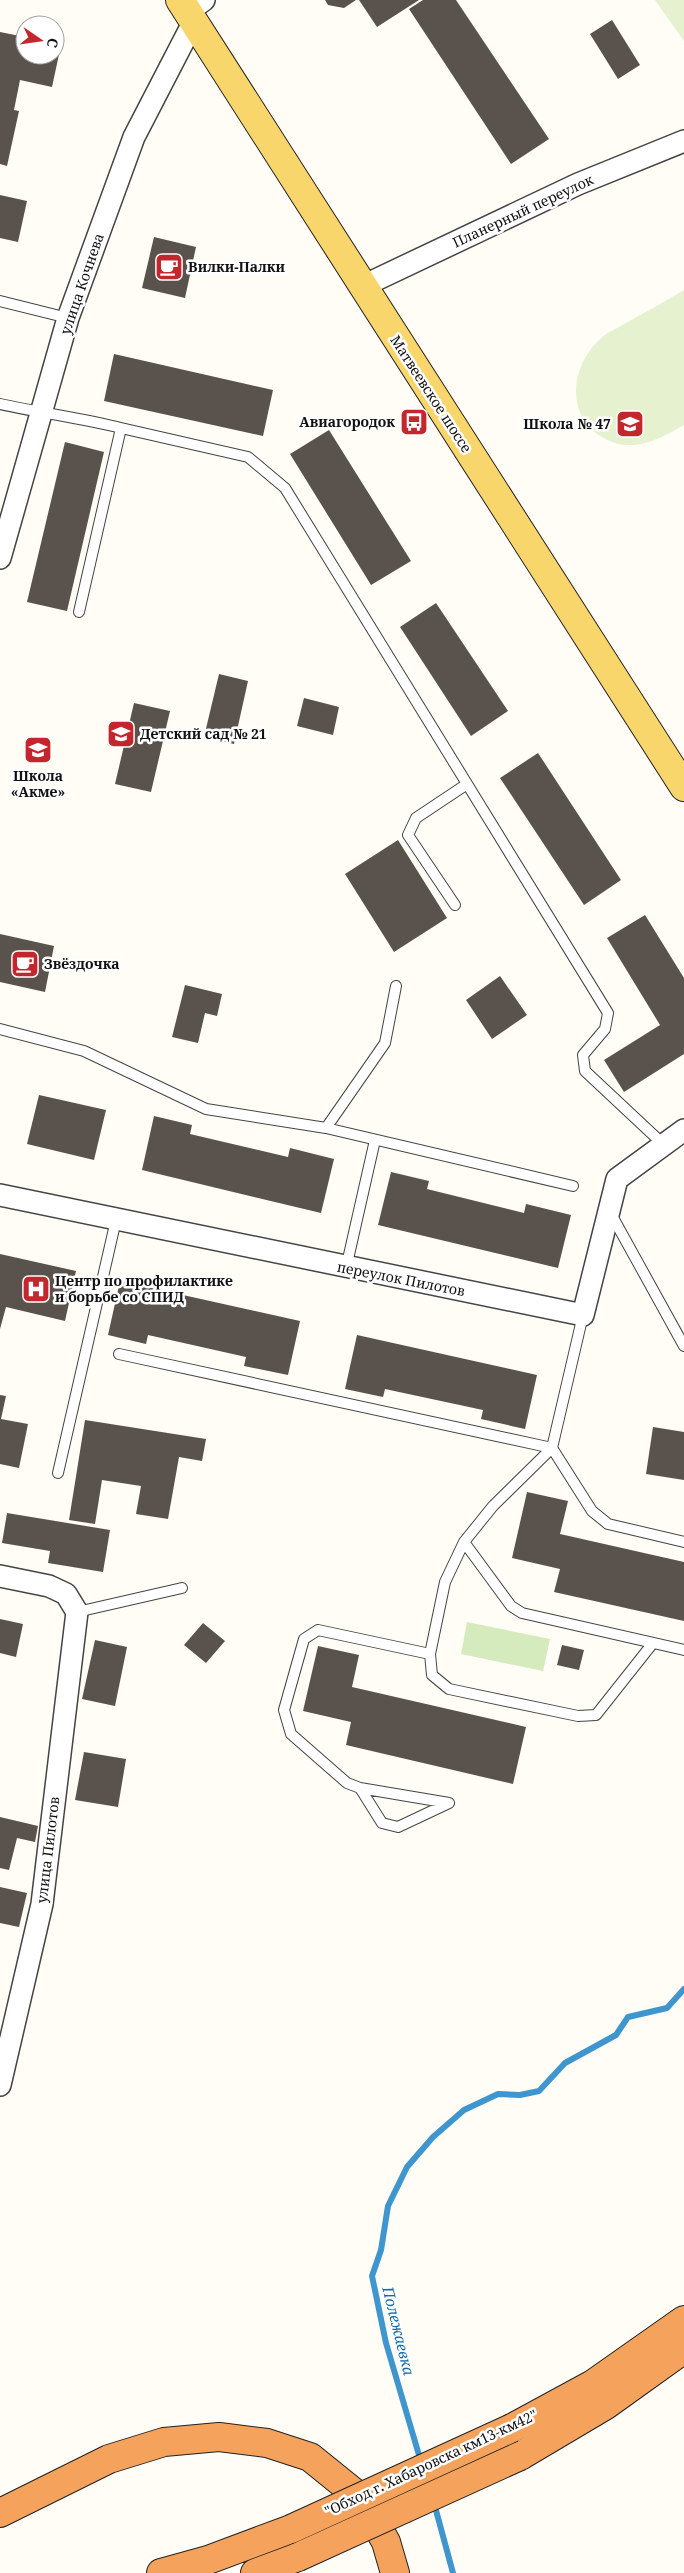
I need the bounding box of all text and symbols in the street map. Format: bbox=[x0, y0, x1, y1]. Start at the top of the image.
north arrow bbox=[15, 15, 65, 65]
text: С bbox=[43, 36, 63, 50]
street label: Планерный переулок bbox=[449, 169, 597, 252]
street label: улица Кочнева bbox=[55, 230, 108, 337]
cafe icon: Вилки-Палки bbox=[154, 252, 184, 282]
place label: Вилки-Палки bbox=[188, 257, 285, 276]
street label: Матвеевское шоссе bbox=[386, 331, 476, 456]
bus stop icon: Авиагородок bbox=[399, 407, 429, 437]
school or university icon: Школа № 47 bbox=[615, 409, 645, 439]
place label: Авиагородок bbox=[299, 412, 395, 431]
place label: Школа № 47 bbox=[523, 414, 611, 433]
school or university icon: Детский сад № 21 bbox=[106, 719, 136, 749]
place label: Детский сад № 21 bbox=[140, 724, 267, 743]
school or university icon: Школа «Акме» bbox=[23, 735, 53, 765]
place label: Школа «Акме» bbox=[11, 766, 65, 801]
cafe icon: Звёздочка bbox=[10, 949, 40, 979]
place label: Звёздочка bbox=[44, 954, 120, 973]
street label: переулок Пилотов bbox=[335, 1257, 467, 1300]
place label: Центр по профилактике и борьбе со СПИД bbox=[55, 1271, 233, 1306]
hospital icon: Центр по профилактике и борьбе со СПИД bbox=[21, 1274, 51, 1304]
street label: улица Пилотов bbox=[32, 1795, 63, 1904]
water label: Полежаевка bbox=[378, 2283, 420, 2378]
street label: "Обход г. Хабаровска км13-км42" bbox=[321, 2405, 540, 2520]

